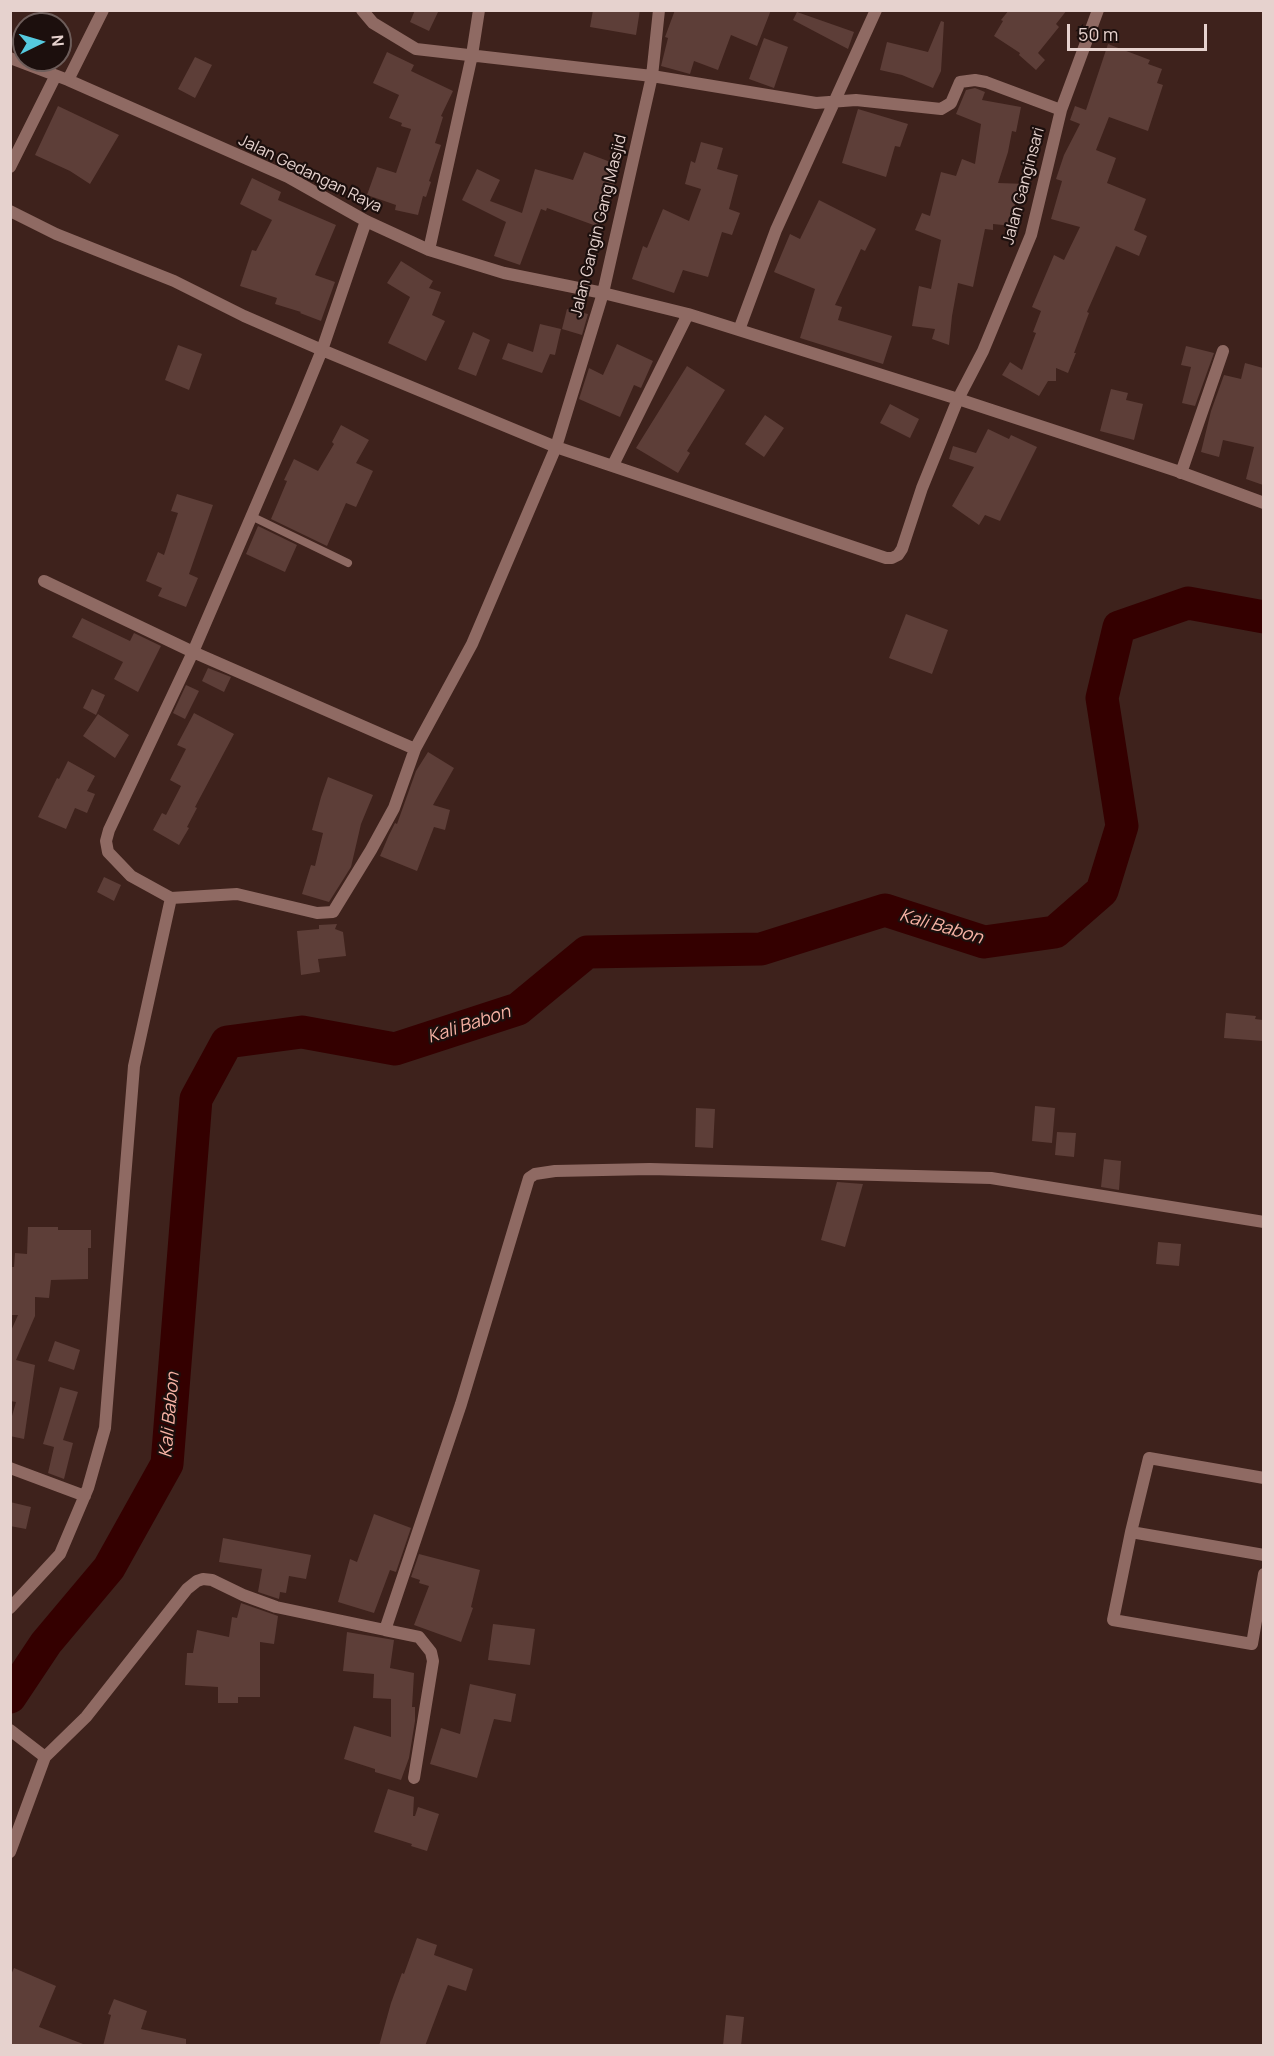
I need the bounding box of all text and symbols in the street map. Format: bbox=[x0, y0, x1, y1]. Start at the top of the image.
north arrow bbox=[12, 12, 72, 72]
scale bar bbox=[1070, 12, 1210, 50]
text: 50 m bbox=[1078, 22, 1118, 46]
text: N bbox=[46, 34, 69, 47]
street label: Jalan Ganginsari bbox=[999, 125, 1049, 247]
street label: Jalan Gedangan Raya bbox=[235, 131, 385, 217]
street label: Jalan Gangin Gang Masjid bbox=[567, 133, 631, 319]
water label: Kali Babon bbox=[897, 905, 985, 949]
water label: Kali Babon bbox=[425, 1001, 513, 1049]
water label: Kali Babon bbox=[156, 1371, 184, 1459]

